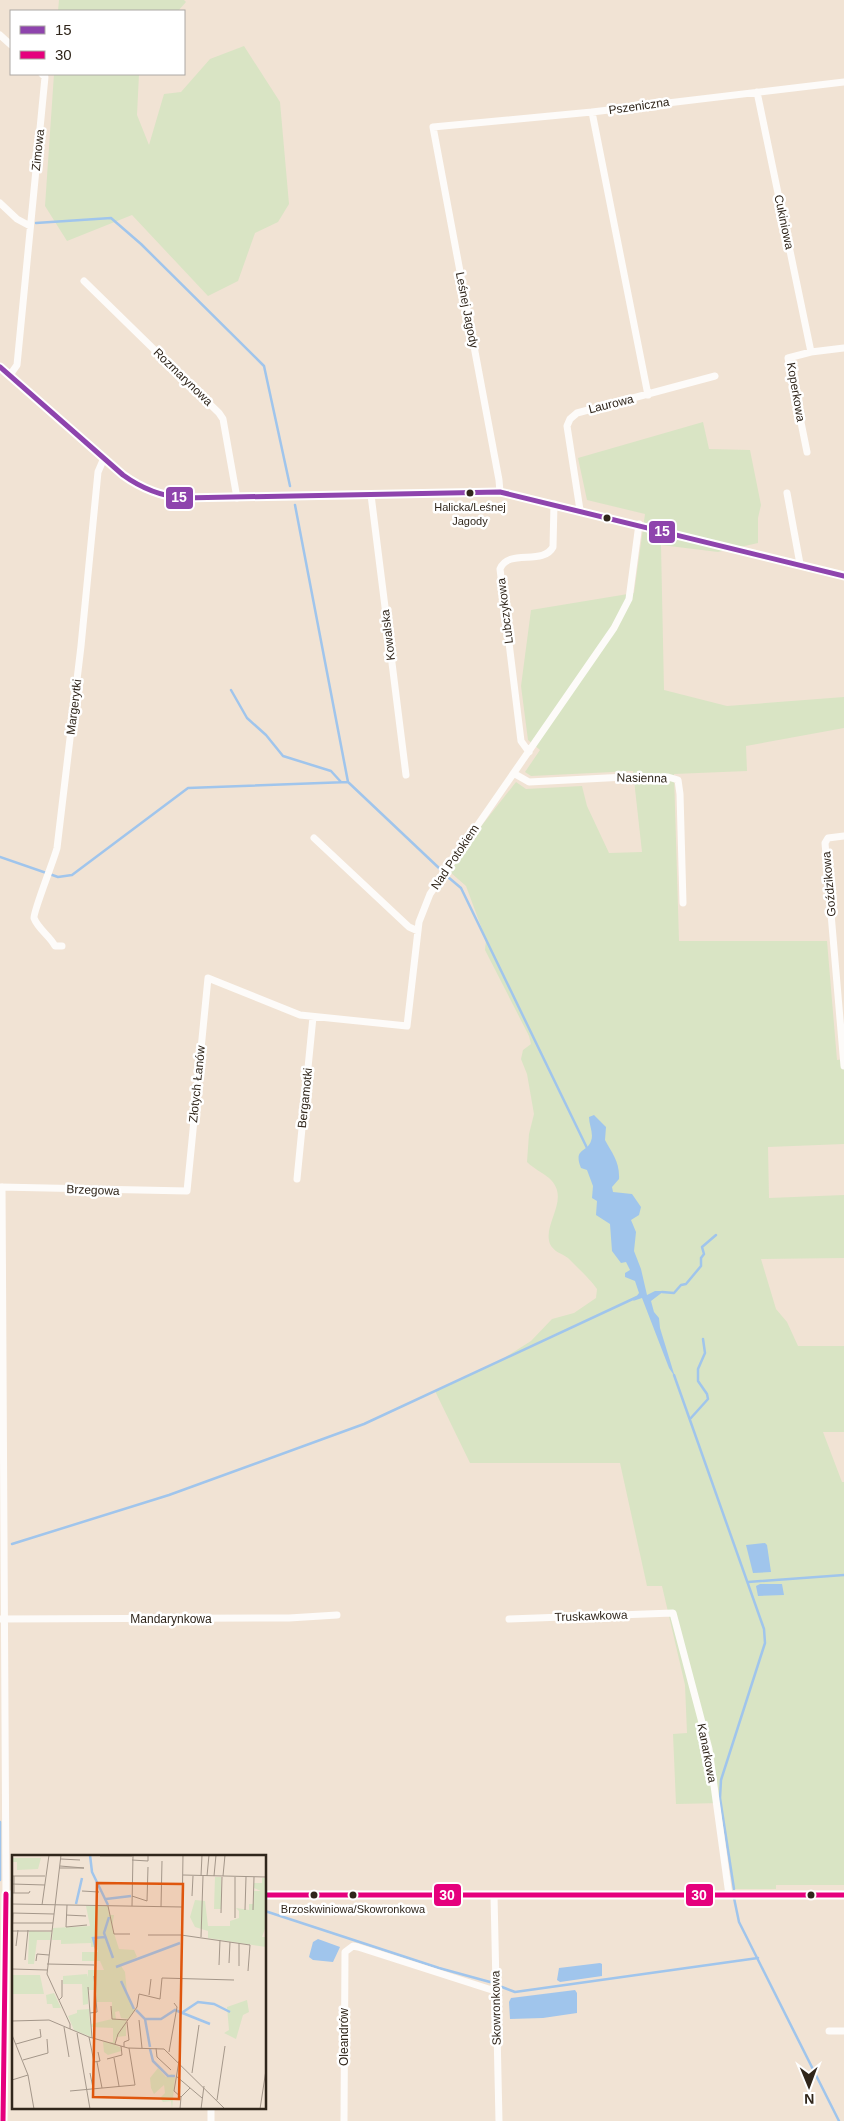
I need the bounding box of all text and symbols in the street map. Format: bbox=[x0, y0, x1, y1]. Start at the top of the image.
legend bbox=[10, 10, 185, 75]
text: 15 bbox=[55, 21, 72, 38]
text: 30 bbox=[55, 46, 72, 63]
street label: Pszeniczna bbox=[608, 95, 671, 117]
street label: Zimowa bbox=[29, 128, 47, 172]
street label: Cukiniowa bbox=[771, 193, 797, 251]
street label: Leśnej Jagody bbox=[453, 271, 481, 349]
street label: Rozmarynowa bbox=[151, 345, 216, 409]
street label: Koperkowa bbox=[784, 361, 808, 423]
street label: Laurowa bbox=[587, 392, 635, 416]
line badge: 15 bbox=[165, 486, 194, 510]
marker: Halicka/Leśnej Jagody bbox=[465, 488, 475, 498]
text: 15 bbox=[171, 489, 187, 505]
place label: Halicka/Leśnej Jagody bbox=[434, 501, 506, 527]
unlabelled marker bbox=[602, 513, 612, 523]
line badge: 15 bbox=[648, 520, 676, 544]
text: 15 bbox=[654, 523, 670, 539]
street label: Lubczykowa bbox=[494, 577, 516, 645]
street label: Kowalska bbox=[378, 608, 398, 661]
street label: Margerytki bbox=[64, 678, 84, 736]
street label: Nasienna bbox=[617, 771, 668, 785]
street label: Nad Potokiem bbox=[428, 822, 482, 892]
street label: Goździkowa bbox=[819, 851, 839, 917]
street label: Złotych Łanów bbox=[186, 1044, 208, 1123]
street label: Bergamotki bbox=[295, 1067, 315, 1129]
street label: Brzegowa bbox=[66, 1182, 120, 1198]
street label: Truskawkowa bbox=[554, 1608, 628, 1624]
street label: Mandarynkowa bbox=[130, 1612, 212, 1626]
street label: Kanarkowa bbox=[694, 1722, 720, 1784]
inset map bbox=[12, 1855, 266, 2108]
line badge: 30 bbox=[433, 1883, 462, 1907]
line badge: 30 bbox=[685, 1883, 714, 1907]
text: 30 bbox=[439, 1887, 455, 1903]
text: 30 bbox=[691, 1887, 707, 1903]
unlabelled marker bbox=[309, 1890, 319, 1900]
marker: Brzoskwiniowa/Skowronkowa bbox=[348, 1890, 358, 1900]
unlabelled marker bbox=[806, 1890, 816, 1900]
place label: Brzoskwiniowa/Skowronkowa bbox=[281, 1903, 426, 1915]
street label: Skowronkowa bbox=[488, 1970, 504, 2045]
street label: Oleandrów bbox=[337, 2008, 351, 2066]
north arrow bbox=[784, 2061, 834, 2111]
text: N bbox=[804, 2091, 814, 2107]

